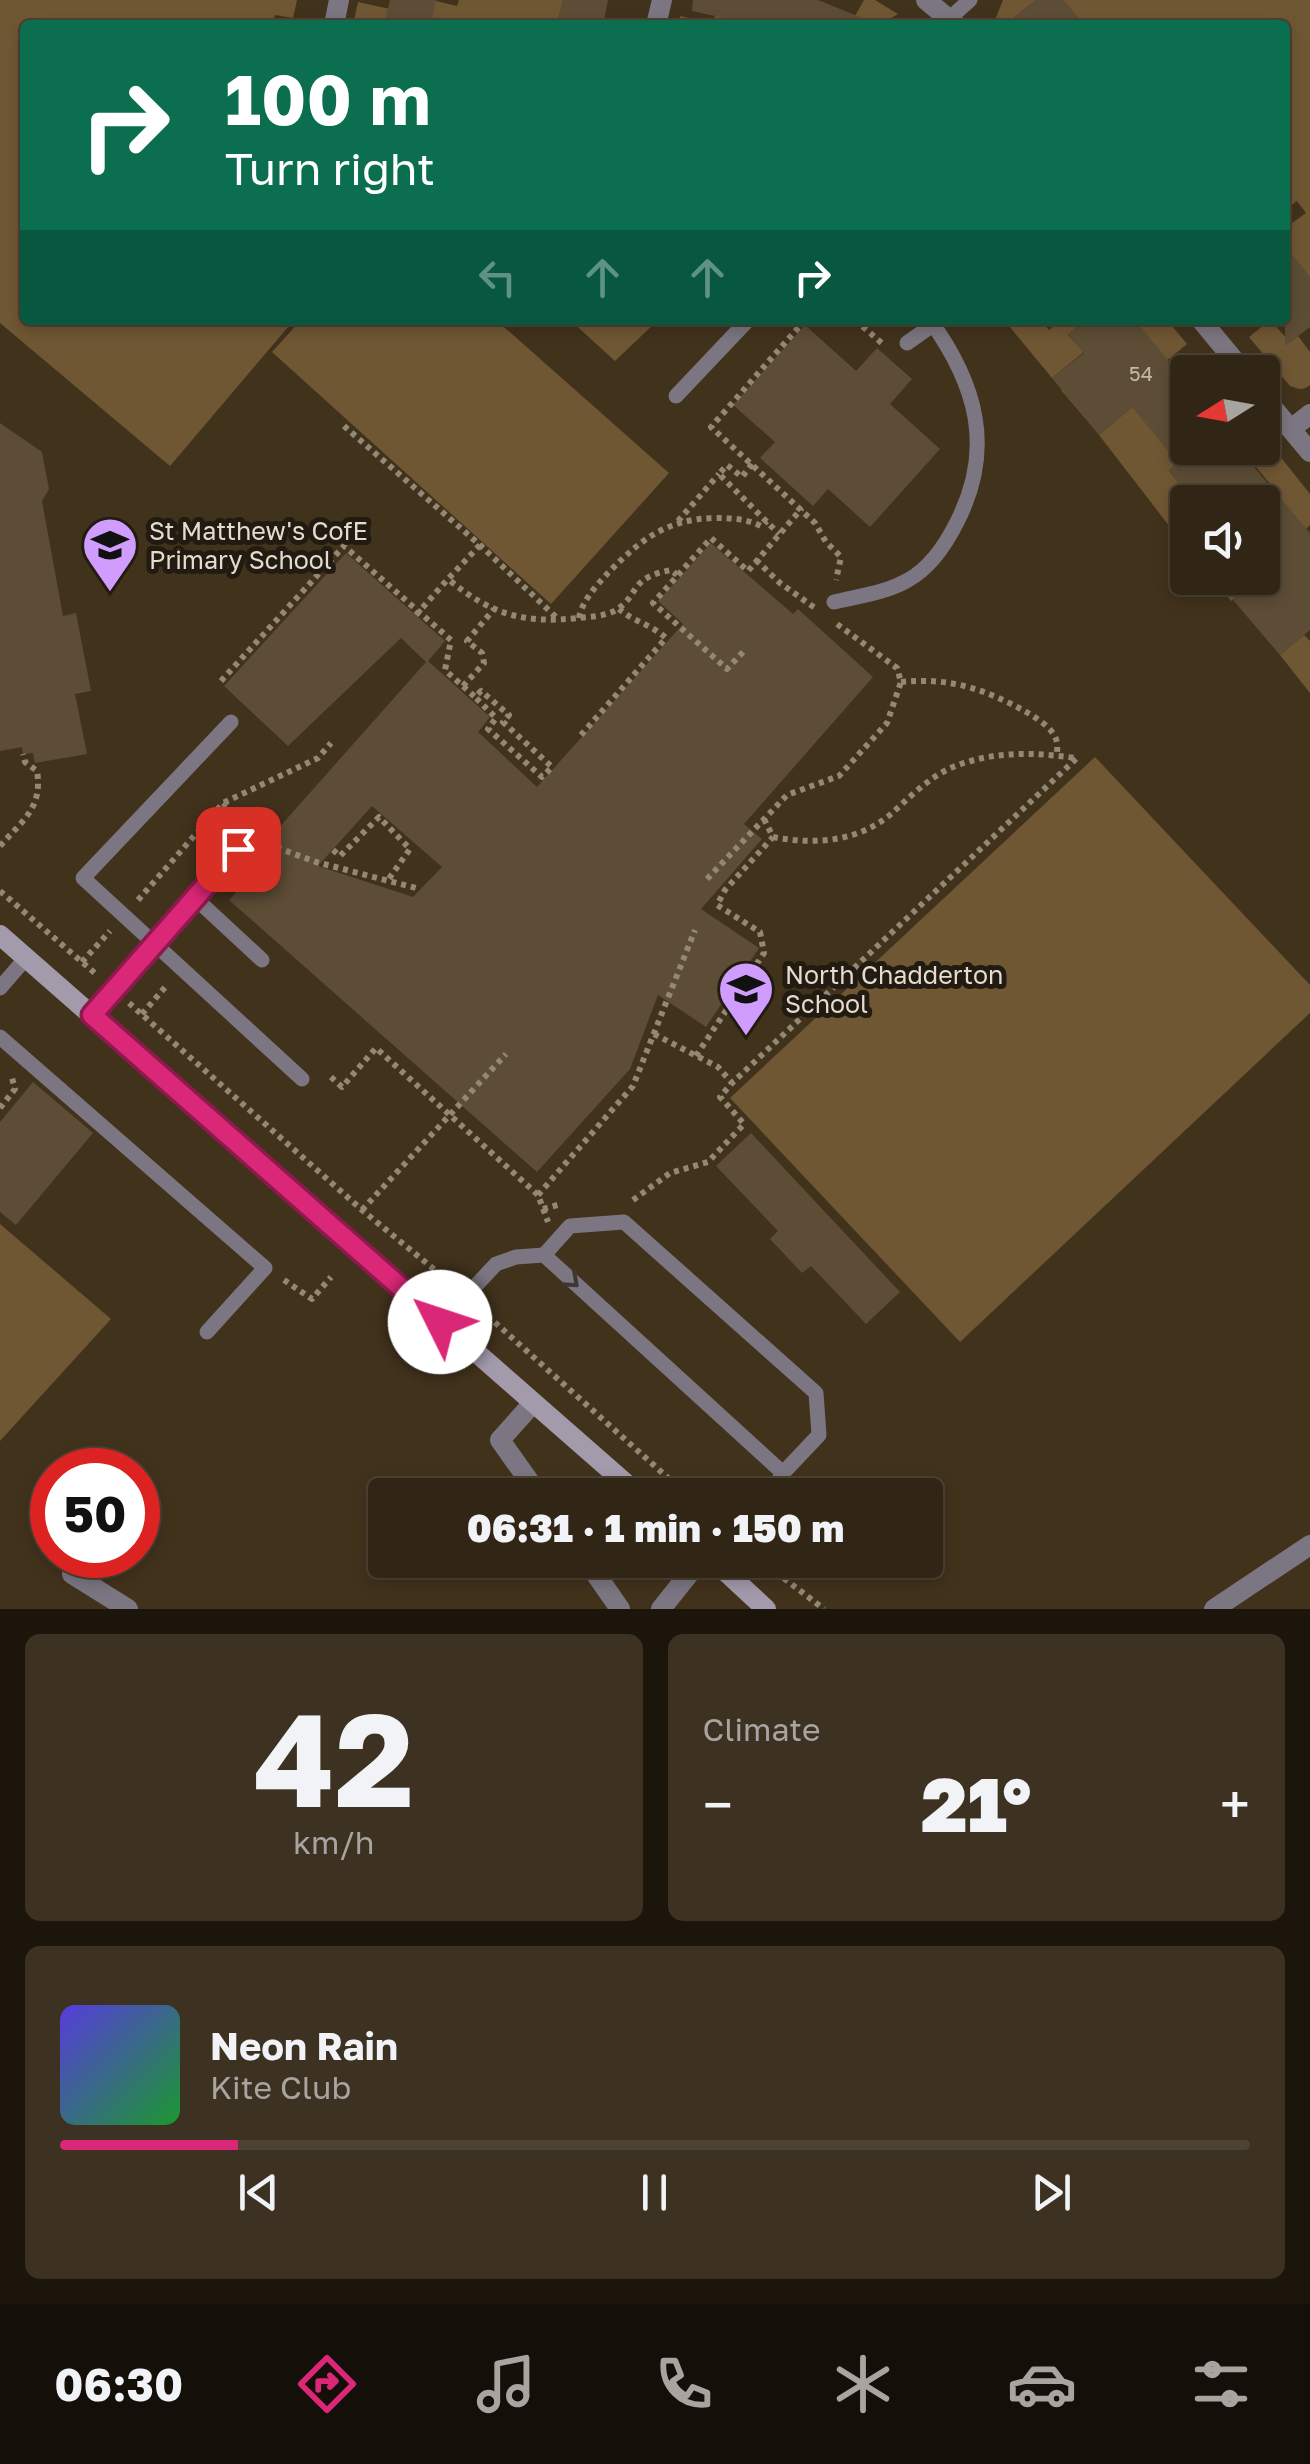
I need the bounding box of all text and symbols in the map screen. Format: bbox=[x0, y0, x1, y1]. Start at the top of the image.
text: 100 m bbox=[225, 56, 431, 140]
icon: right bbox=[60, 60, 190, 190]
text: Turn right bbox=[225, 141, 435, 195]
icon: left bbox=[470, 250, 525, 305]
icon: ahead bbox=[575, 250, 630, 305]
icon: ahead bbox=[680, 250, 735, 305]
icon: right bbox=[785, 250, 840, 305]
north arrow bbox=[1170, 355, 1280, 465]
map controls bbox=[1170, 355, 1280, 595]
house number: 54 bbox=[1129, 361, 1153, 385]
button: sound bbox=[1170, 485, 1280, 595]
school or university icon: St Matthew's CofE Primary School bbox=[80, 515, 140, 594]
place label: St Matthew's CofE Primary School bbox=[149, 515, 368, 575]
pin bbox=[196, 807, 281, 892]
icon: arrive bbox=[211, 822, 266, 877]
school or university icon: North Chadderton School bbox=[716, 959, 776, 1038]
place label: North Chadderton School bbox=[785, 959, 1003, 1019]
one-way arrow bbox=[560, 1269, 579, 1287]
position arrow bbox=[388, 1270, 492, 1374]
speed limit sign: 50 bbox=[30, 1448, 160, 1578]
text: 06:31 · 1 min · 150 m bbox=[467, 1505, 844, 1550]
text: 42 bbox=[253, 1680, 414, 1836]
text: Climate bbox=[703, 1710, 821, 1748]
text: 21° bbox=[921, 1758, 1031, 1849]
text: − bbox=[703, 1771, 733, 1837]
text: + bbox=[1220, 1771, 1250, 1837]
text: km/h bbox=[293, 1823, 374, 1861]
text: Neon Rain bbox=[210, 2023, 398, 2068]
text: Kite Club bbox=[210, 2068, 351, 2106]
icon: previous bbox=[231, 2165, 286, 2220]
icon: pause bbox=[627, 2165, 682, 2220]
icon: next bbox=[1024, 2165, 1079, 2220]
icon: directions bbox=[292, 2349, 362, 2419]
icon: music bbox=[471, 2349, 541, 2419]
icon: phone bbox=[649, 2349, 719, 2419]
icon: climate bbox=[828, 2349, 898, 2419]
icon: car bbox=[1007, 2349, 1077, 2419]
icon: filters bbox=[1186, 2349, 1256, 2419]
text: 06:30 bbox=[54, 2357, 183, 2411]

